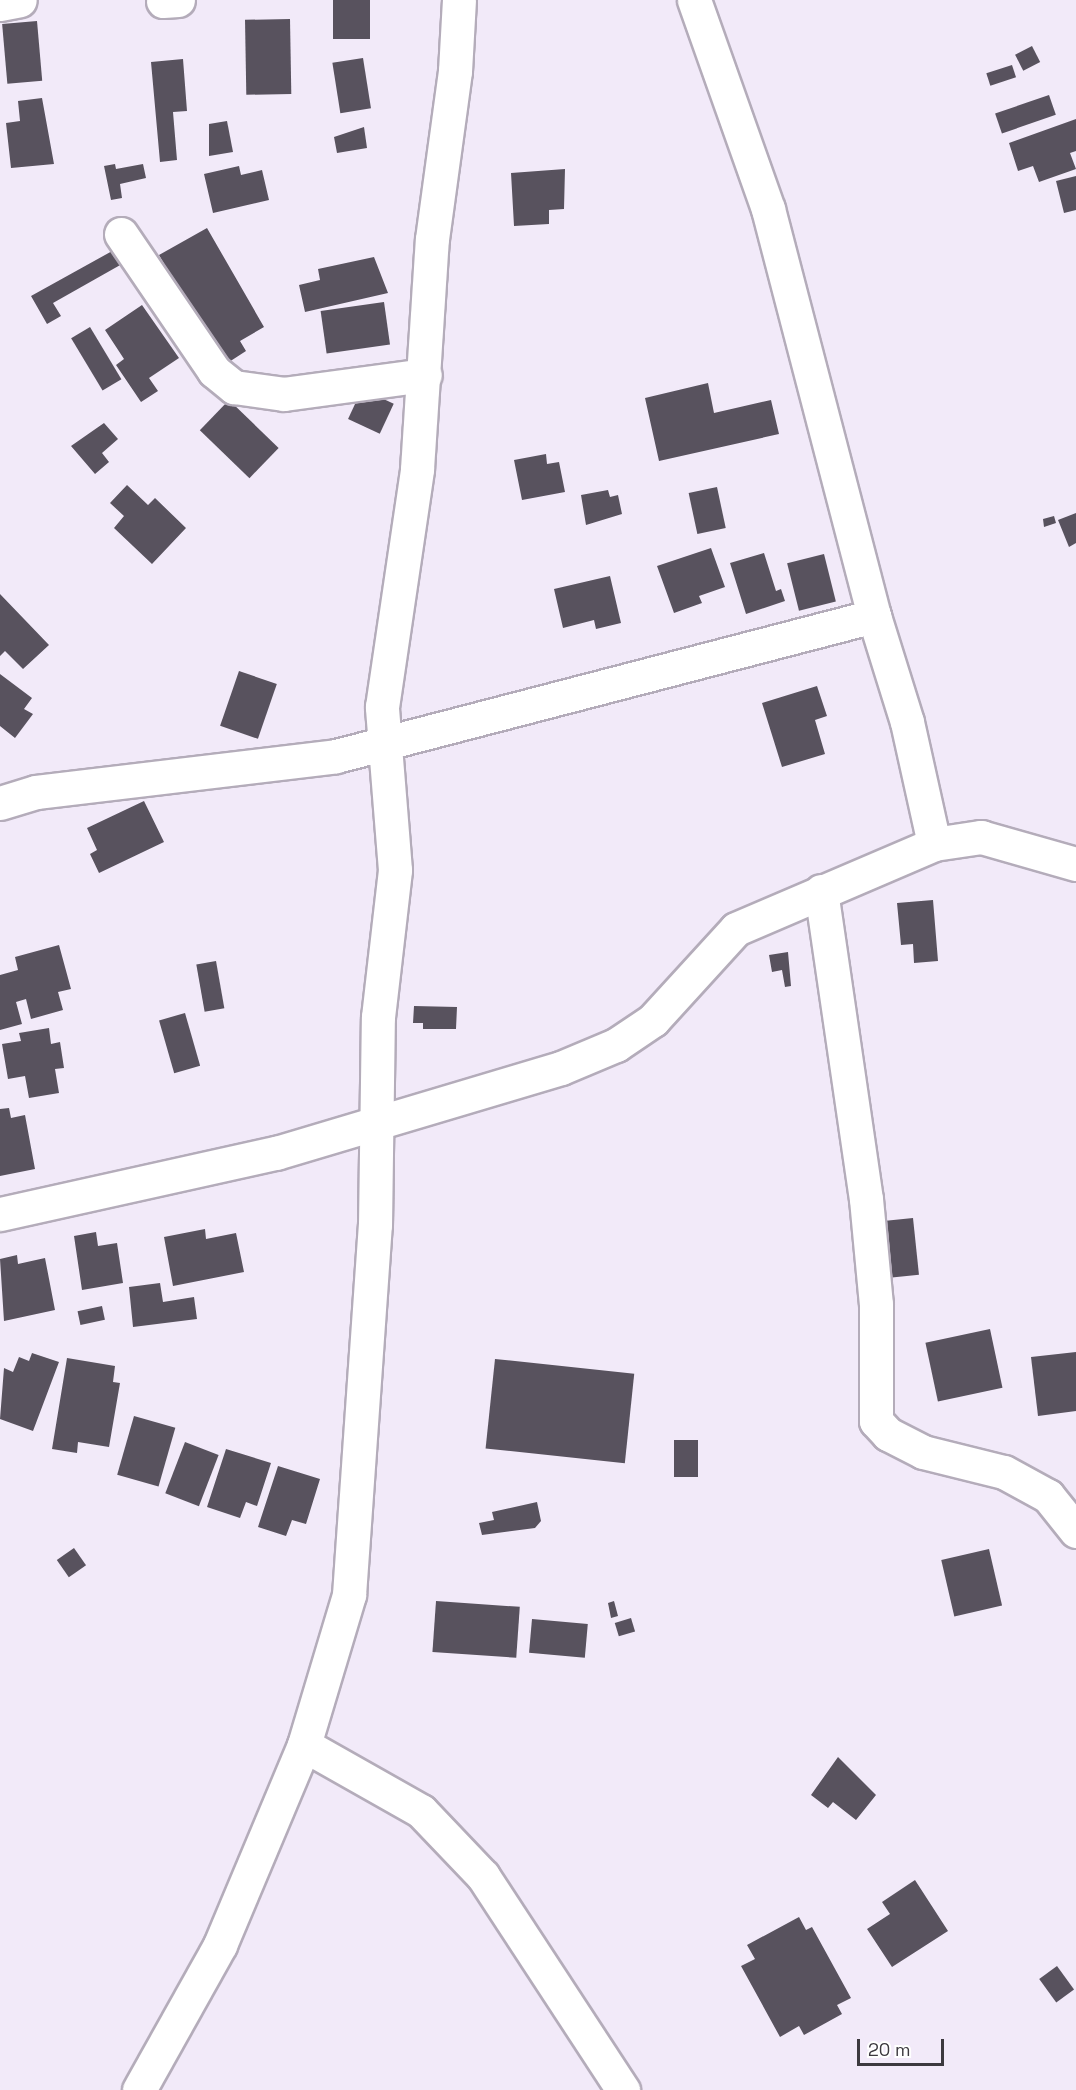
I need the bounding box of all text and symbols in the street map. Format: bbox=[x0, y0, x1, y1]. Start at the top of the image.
scale bar bbox=[860, 2027, 947, 2065]
text: 20 m bbox=[868, 2038, 911, 2061]

